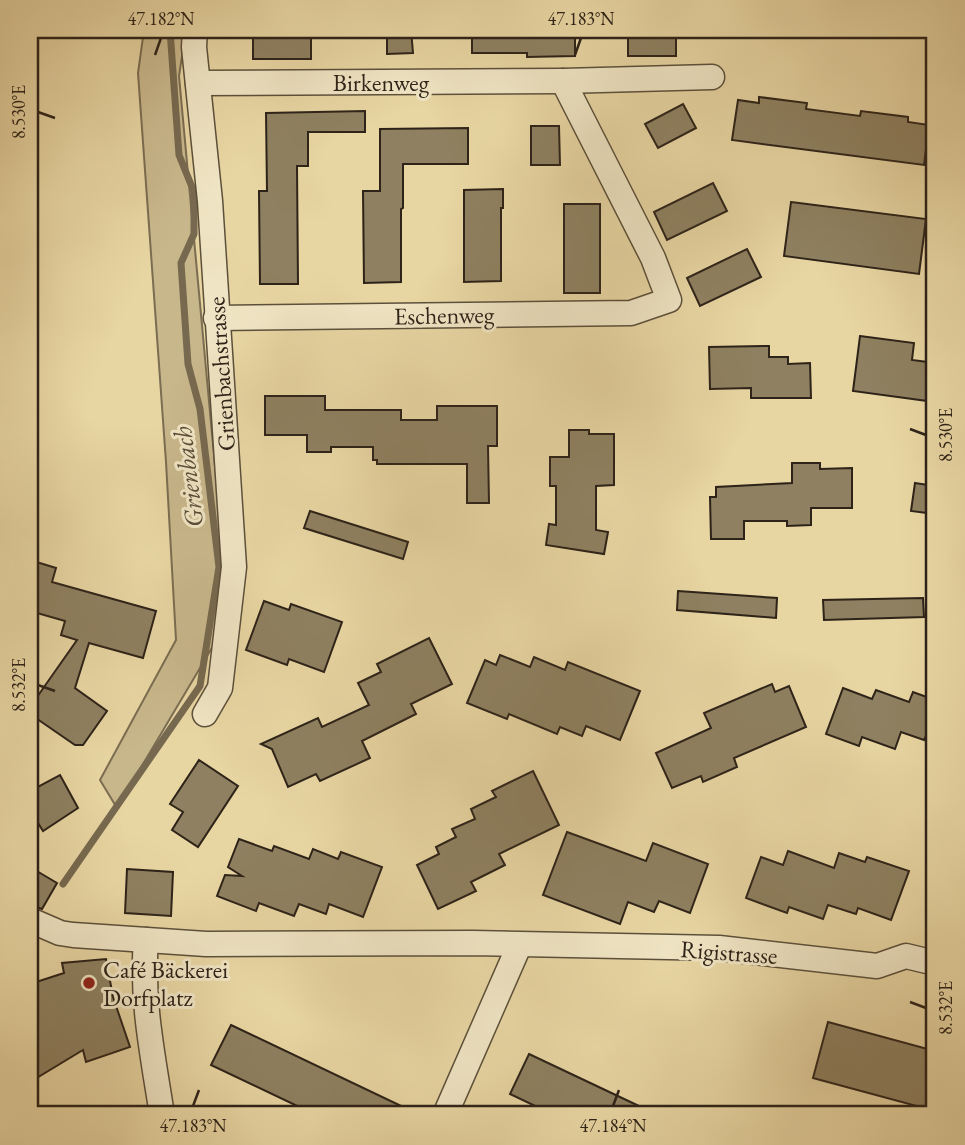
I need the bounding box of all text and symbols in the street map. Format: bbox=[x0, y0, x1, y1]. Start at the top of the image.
text: 47.182°N bbox=[128, 7, 195, 30]
text: 47.183°N bbox=[548, 7, 615, 30]
street label: Birkenweg bbox=[333, 67, 430, 98]
text: 8.530°E bbox=[7, 85, 30, 139]
street label: Grienbachstrasse bbox=[200, 296, 242, 452]
street label: Eschenweg bbox=[393, 299, 495, 331]
text: 8.530°E bbox=[934, 408, 957, 462]
water label: Grienbach bbox=[165, 424, 211, 530]
text: 8.532°E bbox=[7, 658, 30, 712]
street label: Rigistrasse bbox=[680, 933, 778, 971]
place label: Café Bäckerei Dorfplatz bbox=[103, 954, 228, 1013]
marker: Café Bäckerei Dorfplatz bbox=[81, 975, 97, 991]
text: 8.532°E bbox=[934, 981, 957, 1035]
text: 47.183°N bbox=[160, 1114, 227, 1137]
text: 47.184°N bbox=[580, 1114, 647, 1137]

